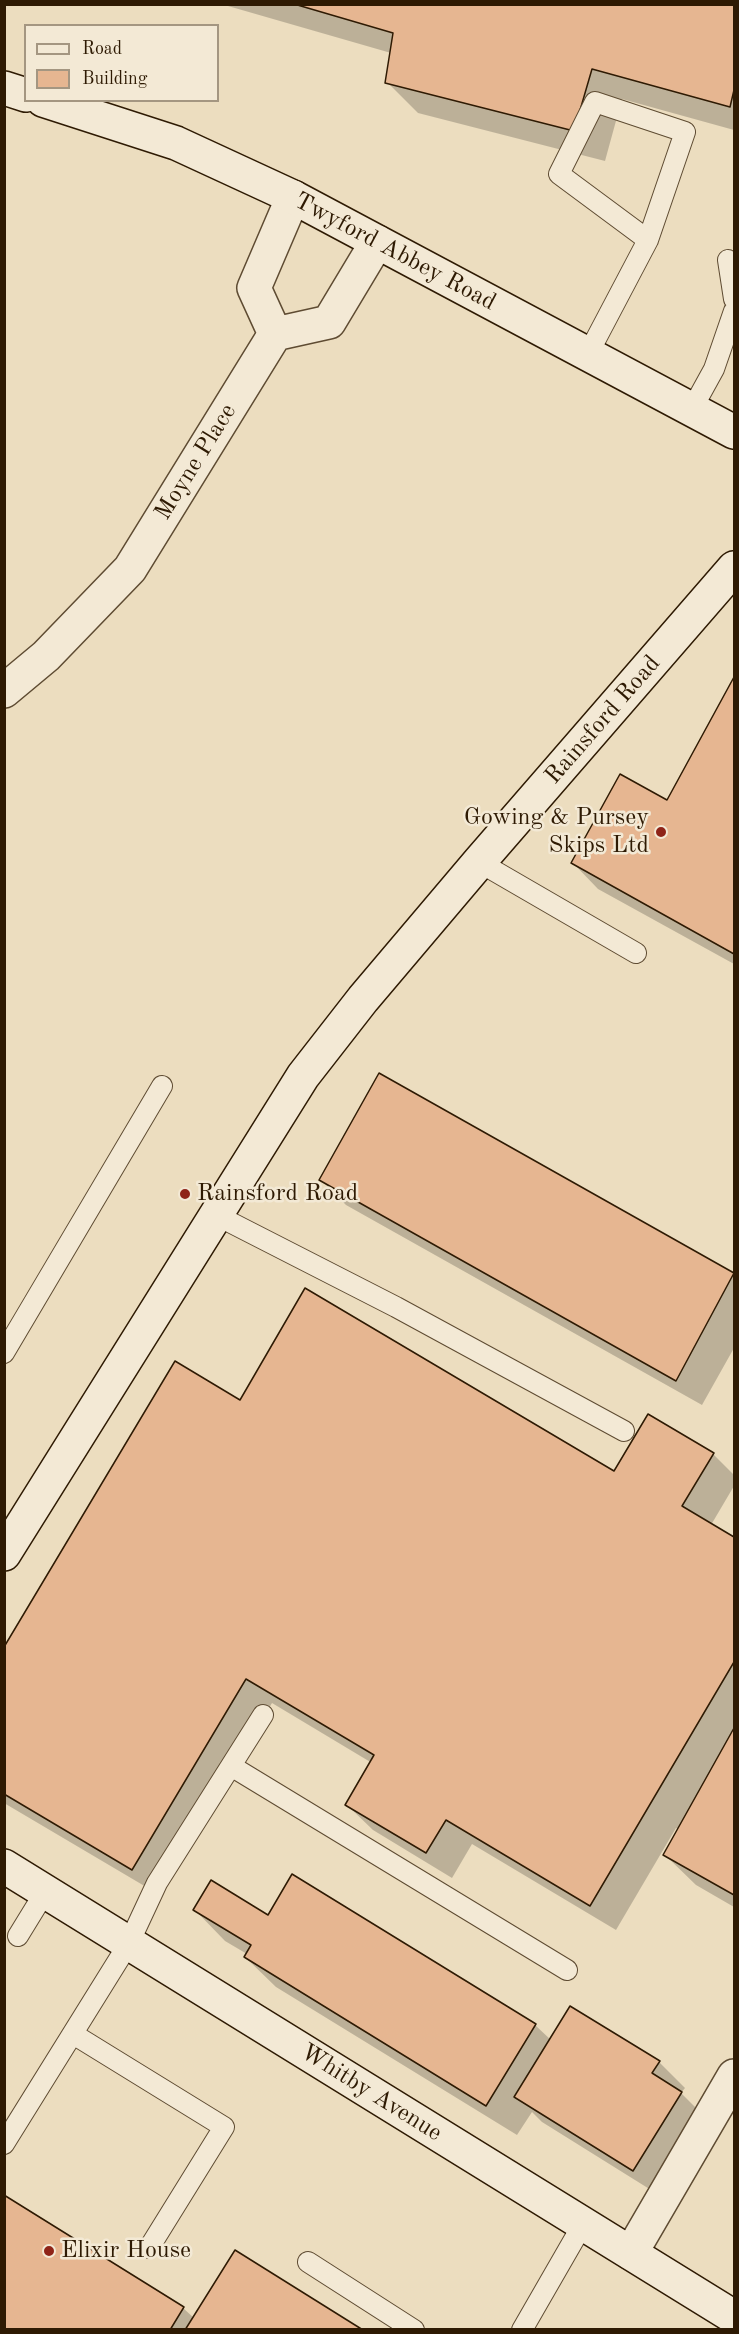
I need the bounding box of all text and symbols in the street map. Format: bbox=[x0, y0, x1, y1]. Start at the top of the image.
legend bbox=[24, 24, 219, 102]
text: Road bbox=[82, 40, 122, 58]
text: Building bbox=[82, 70, 147, 88]
street label: Twyford Abbey Road bbox=[289, 187, 501, 317]
street label: Moyne Place bbox=[149, 399, 243, 525]
street label: Rainsford Road bbox=[539, 650, 667, 790]
place label: Gowing & Pursey Skips Ltd bbox=[464, 804, 649, 860]
marker: Gowing & Pursey Skips Ltd bbox=[654, 825, 668, 839]
place label: Rainsford Road bbox=[197, 1180, 358, 1208]
marker: Rainsford Road bbox=[178, 1187, 192, 1201]
street label: Whitby Avenue bbox=[295, 2038, 447, 2148]
place label: Elixir House bbox=[61, 2237, 191, 2265]
marker: Elixir House bbox=[42, 2244, 56, 2258]

